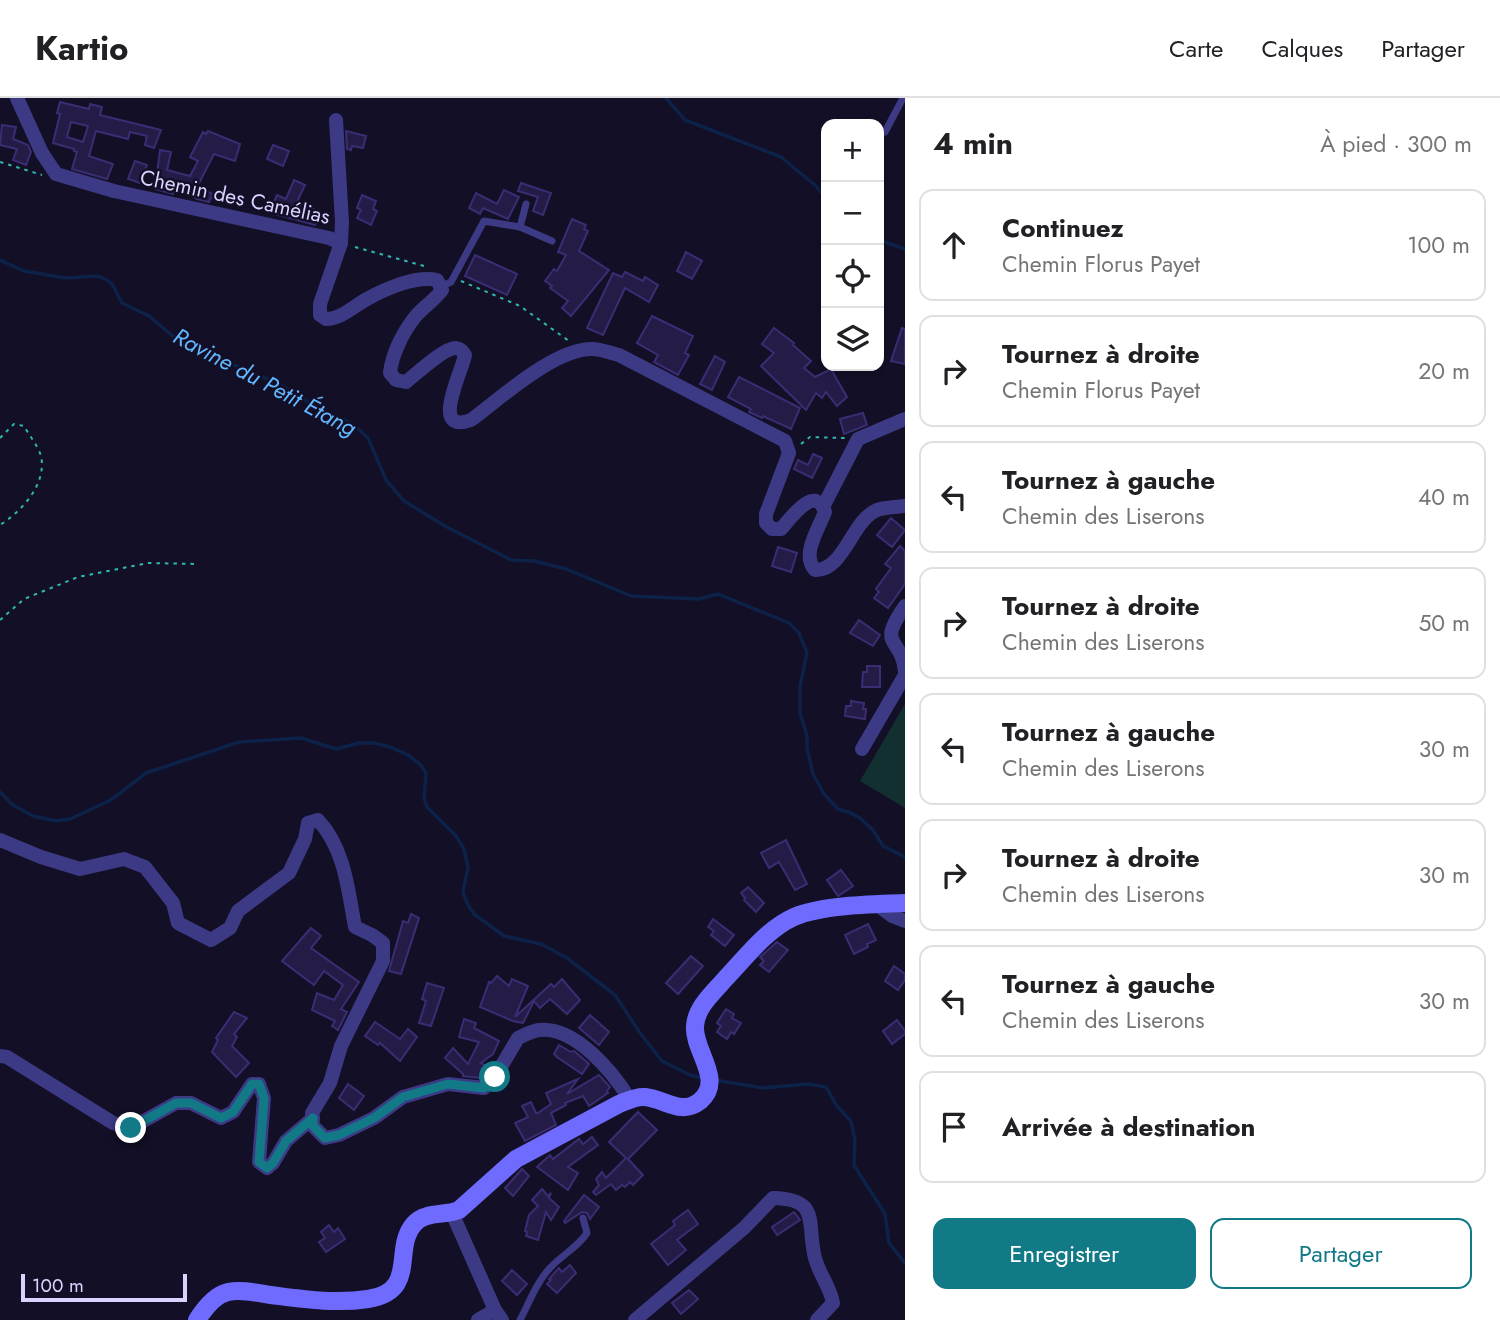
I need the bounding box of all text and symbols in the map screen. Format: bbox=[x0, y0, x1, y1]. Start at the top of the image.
text: Kartio bbox=[35, 25, 129, 72]
text: Carte bbox=[1169, 31, 1223, 66]
text: Calques bbox=[1261, 31, 1343, 66]
text: Partager bbox=[1381, 31, 1465, 66]
map controls bbox=[821, 119, 884, 371]
button: + bbox=[821, 119, 884, 182]
text: 4 min bbox=[933, 122, 1013, 165]
text: À pied · 300 m bbox=[1320, 127, 1472, 161]
street label: Chemin des Camélias bbox=[137, 162, 333, 232]
button: − bbox=[821, 182, 884, 245]
text: Continuez bbox=[1002, 209, 1124, 247]
icon: ahead bbox=[935, 226, 973, 264]
text: 100 m bbox=[1407, 228, 1470, 262]
button: locate bbox=[821, 245, 884, 308]
text: Chemin Florus Payet bbox=[1002, 247, 1200, 281]
button: layers bbox=[821, 308, 884, 371]
water label: Ravine du Petit Étang bbox=[167, 319, 363, 445]
text: Tournez à droite bbox=[1002, 335, 1200, 373]
icon: right bbox=[935, 352, 973, 390]
text: 20 m bbox=[1418, 354, 1470, 388]
text: Chemin Florus Payet bbox=[1002, 373, 1200, 407]
text: Tournez à gauche bbox=[1002, 461, 1215, 499]
icon: left bbox=[935, 478, 973, 516]
text: 40 m bbox=[1418, 480, 1470, 514]
text: Chemin des Liserons bbox=[1002, 499, 1205, 533]
text: Tournez à droite bbox=[1002, 587, 1200, 625]
icon: right bbox=[935, 604, 973, 642]
text: 50 m bbox=[1418, 606, 1470, 640]
text: Chemin des Liserons bbox=[1002, 625, 1205, 659]
text: Tournez à gauche bbox=[1002, 713, 1215, 751]
icon: left bbox=[935, 730, 973, 768]
text: 30 m bbox=[1419, 732, 1470, 766]
text: Chemin des Liserons bbox=[1002, 751, 1205, 785]
text: Tournez à droite bbox=[1002, 839, 1200, 877]
icon: right bbox=[935, 856, 973, 894]
text: 30 m bbox=[1419, 858, 1470, 892]
text: Chemin des Liserons bbox=[1002, 877, 1205, 911]
text: Tournez à gauche bbox=[1002, 965, 1215, 1003]
icon: left bbox=[935, 982, 973, 1020]
text: 30 m bbox=[1419, 984, 1470, 1018]
text: Chemin des Liserons bbox=[1002, 1003, 1205, 1037]
route start bbox=[479, 1061, 510, 1092]
icon: arrive bbox=[935, 1108, 973, 1146]
text: Arrivée à destination bbox=[1002, 1108, 1255, 1146]
route end bbox=[115, 1112, 146, 1143]
button: Enregistrer bbox=[933, 1218, 1196, 1289]
button: Partager bbox=[1210, 1218, 1472, 1289]
scale bar bbox=[21, 1271, 187, 1303]
text: 100 m bbox=[32, 1272, 84, 1299]

